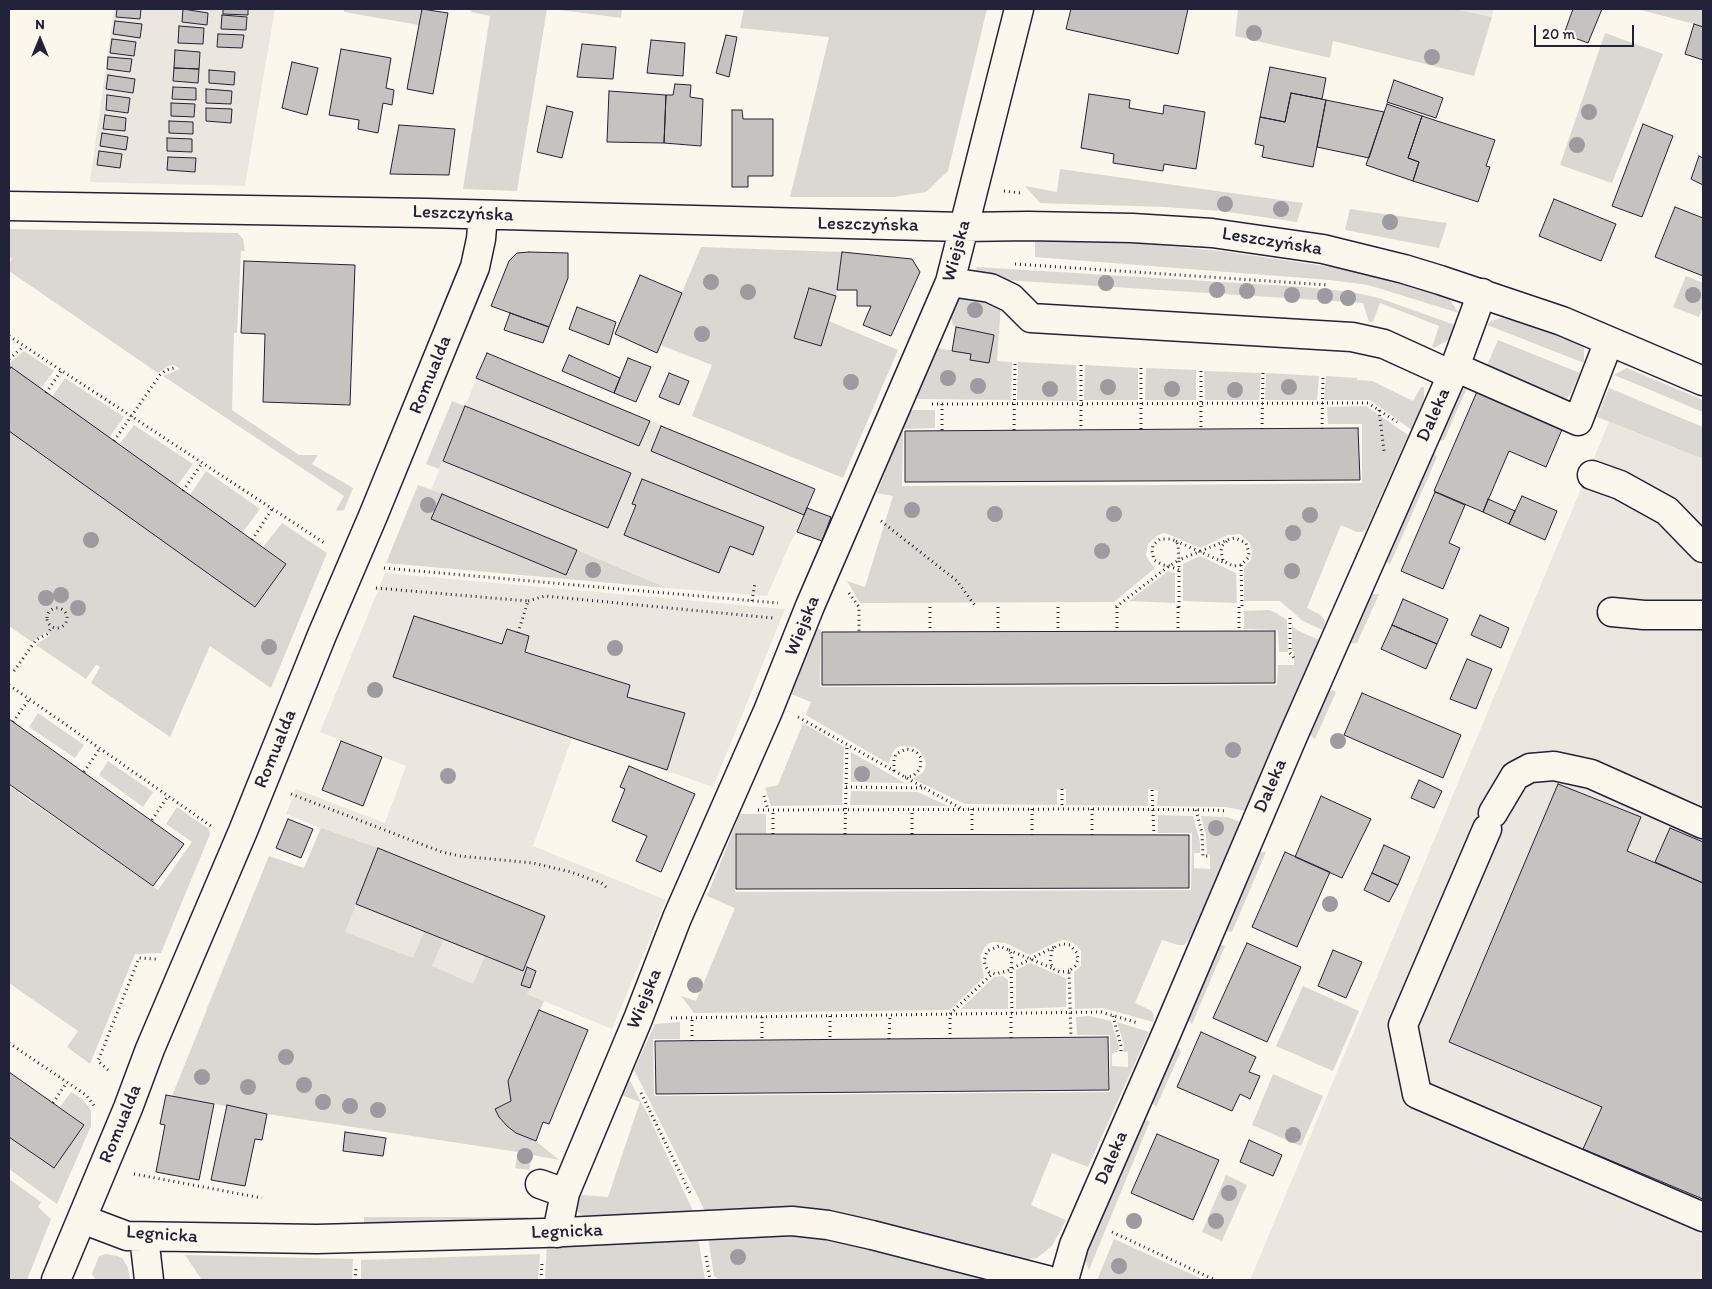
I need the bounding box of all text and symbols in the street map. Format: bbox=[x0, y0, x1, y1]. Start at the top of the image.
north arrow bbox=[15, 15, 65, 65]
scale bar bbox=[1537, 15, 1637, 47]
text: N bbox=[35, 16, 45, 33]
text: 20 m bbox=[1542, 25, 1575, 43]
street label: Leszczyńska bbox=[412, 201, 514, 227]
street label: Leszczyńska bbox=[817, 213, 919, 237]
street label: Wiejska bbox=[938, 218, 976, 284]
street label: Leszczyńska bbox=[1220, 223, 1324, 261]
street label: Romualda bbox=[405, 332, 457, 418]
street label: Daleka bbox=[1412, 385, 1456, 445]
street label: Wiejska bbox=[781, 593, 825, 659]
street label: Romualda bbox=[250, 706, 302, 792]
street label: Daleka bbox=[1249, 756, 1293, 816]
street label: Wiejska bbox=[623, 966, 667, 1032]
street label: Romualda bbox=[95, 1081, 147, 1167]
street label: Daleka bbox=[1090, 1128, 1134, 1188]
street label: Legnicka bbox=[531, 1219, 603, 1245]
street label: Legnicka bbox=[125, 1221, 199, 1249]

